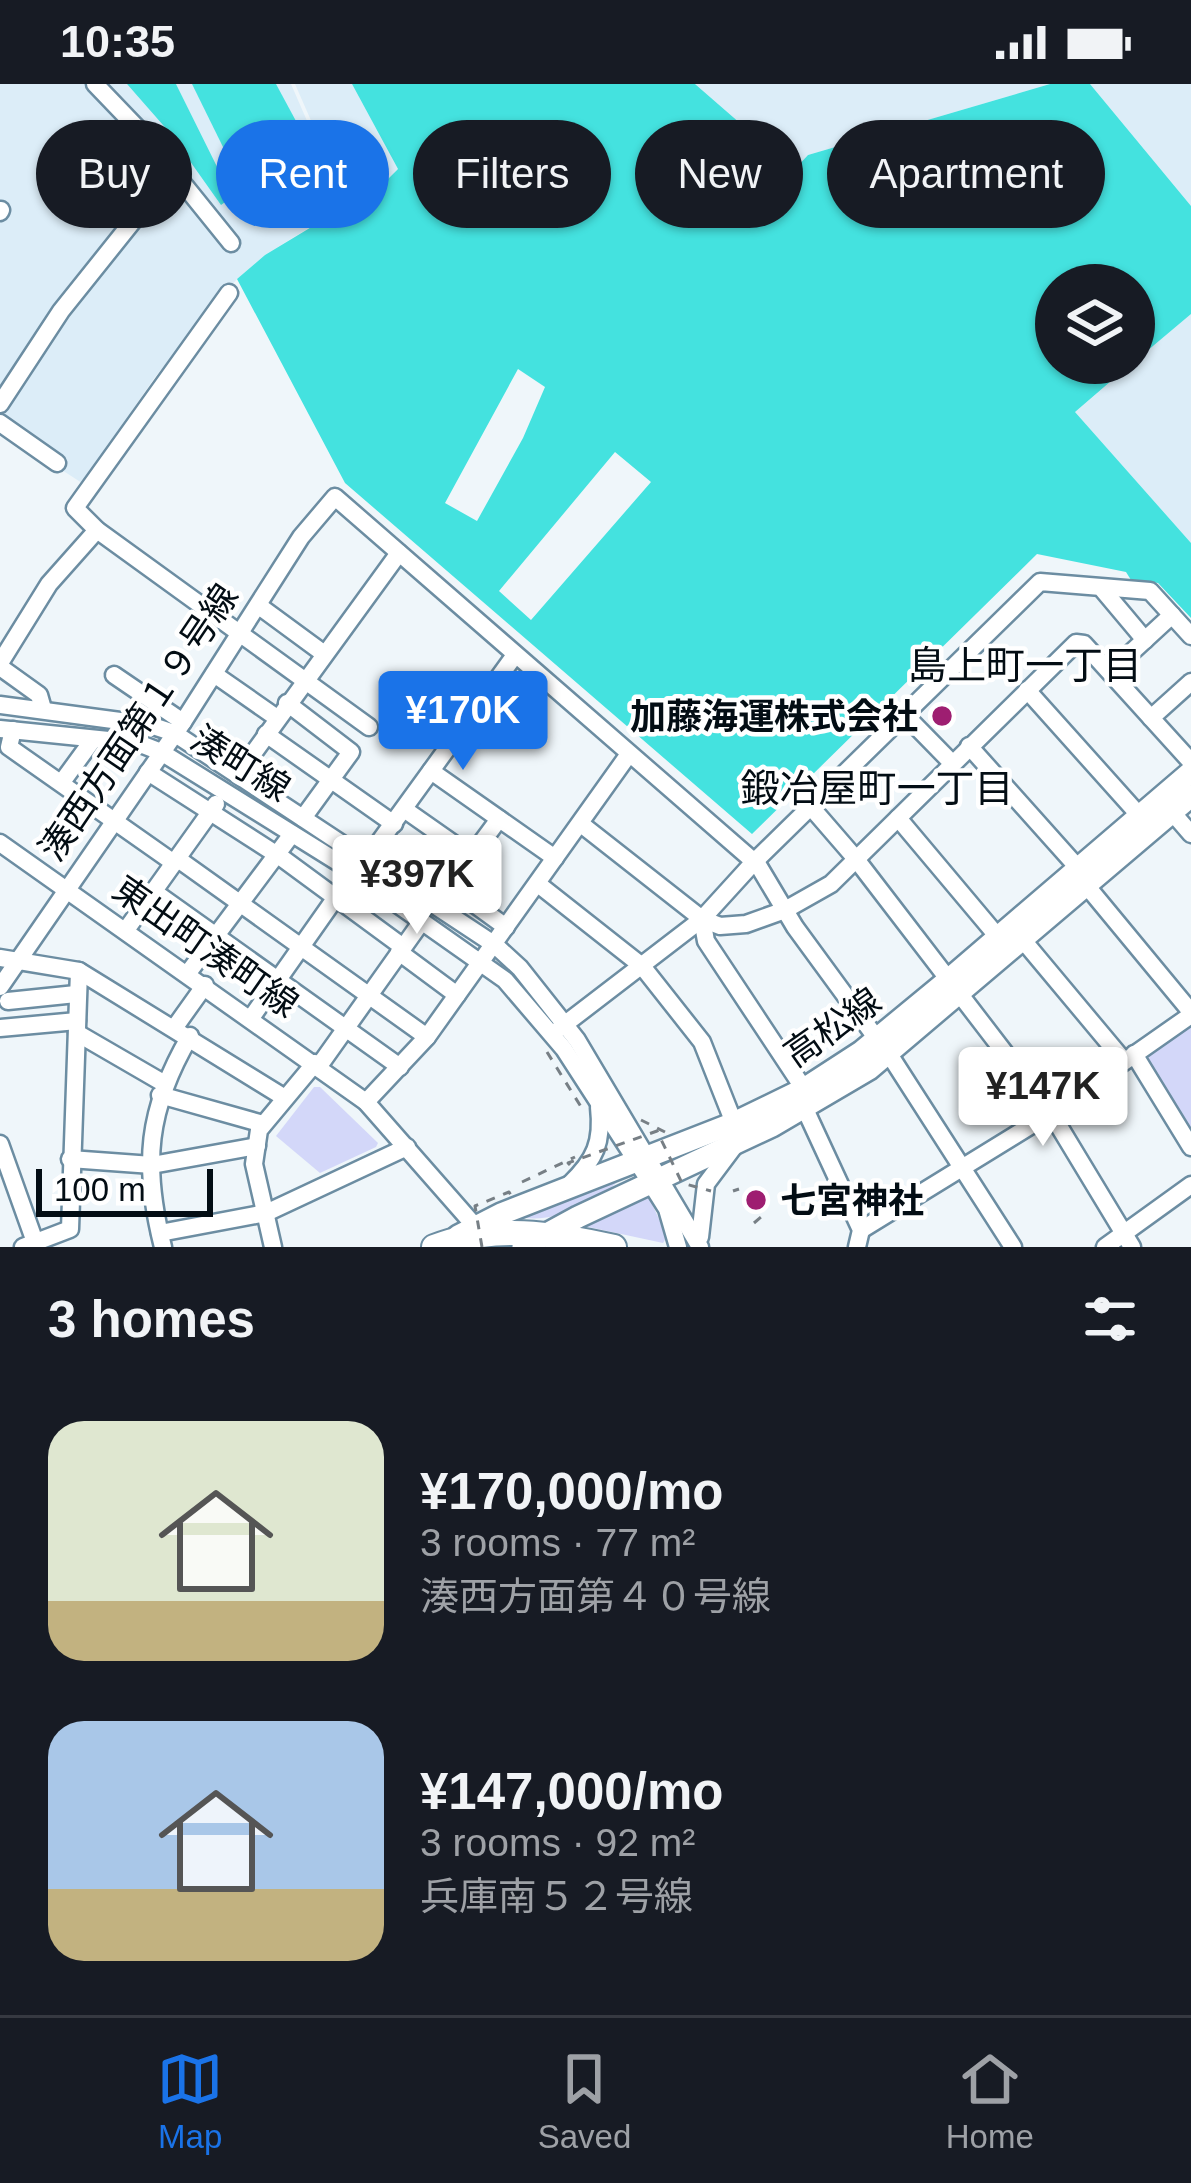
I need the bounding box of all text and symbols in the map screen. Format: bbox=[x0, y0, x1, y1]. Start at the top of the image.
text: 10:35 bbox=[60, 16, 175, 67]
chip: Buy bbox=[36, 120, 192, 228]
chip: Rent bbox=[216, 120, 389, 228]
chip: Filters bbox=[413, 120, 611, 228]
chip: New bbox=[635, 120, 803, 228]
chip: Apartment bbox=[827, 120, 1105, 228]
map controls bbox=[1035, 264, 1155, 384]
button: layers bbox=[1035, 264, 1155, 384]
street label: 湊西方面第１９号線 bbox=[31, 577, 246, 868]
district label: 島上町一丁目 bbox=[908, 644, 1142, 687]
pin: ¥170K bbox=[379, 671, 547, 773]
text: ¥170K bbox=[406, 688, 520, 731]
place label: 加藤海運株式会社 bbox=[630, 696, 918, 737]
marker: 加藤海運株式会社 bbox=[929, 703, 955, 729]
street label: 湊町線 bbox=[184, 717, 297, 809]
district label: 鍛冶屋町一丁目 bbox=[740, 767, 1014, 810]
pin: ¥397K bbox=[333, 835, 501, 937]
text: ¥397K bbox=[360, 852, 474, 895]
street label: 東出町湊町線 bbox=[105, 868, 306, 1025]
street label: 高松線 bbox=[776, 980, 888, 1075]
pin: ¥147K bbox=[959, 1047, 1127, 1149]
text: ¥147K bbox=[986, 1064, 1100, 1107]
scale bar bbox=[36, 1163, 213, 1216]
text: 100 m bbox=[54, 1171, 146, 1208]
place label: 七宮神社 bbox=[780, 1180, 924, 1221]
marker: 七宮神社 bbox=[743, 1187, 769, 1213]
icon: filters bbox=[1077, 1286, 1143, 1352]
text: 3 homes bbox=[48, 1291, 255, 1348]
text: ¥170,000/mo bbox=[420, 1463, 723, 1520]
icon: home bbox=[144, 1469, 288, 1613]
text: 3 rooms · 77 m² bbox=[420, 1521, 695, 1564]
text: 湊西方面第４０号線 bbox=[420, 1575, 771, 1618]
text: ¥147,000/mo bbox=[420, 1763, 723, 1820]
icon: home bbox=[144, 1769, 288, 1913]
text: 3 rooms · 92 m² bbox=[420, 1821, 695, 1864]
text: 兵庫南５２号線 bbox=[420, 1875, 693, 1918]
tab: Map bbox=[157, 2046, 223, 2156]
tab: Saved bbox=[538, 2046, 631, 2156]
tab: Home bbox=[946, 2046, 1034, 2156]

